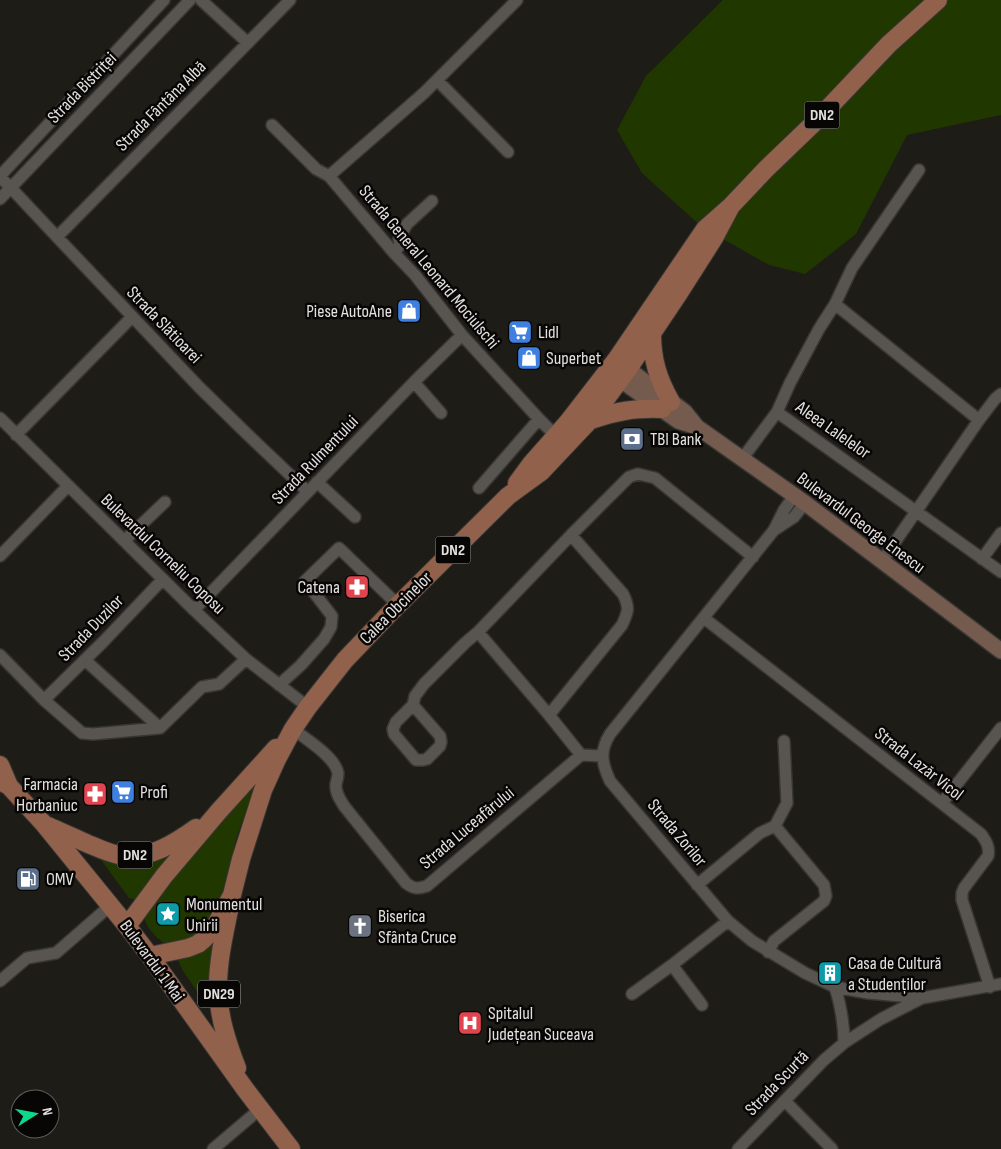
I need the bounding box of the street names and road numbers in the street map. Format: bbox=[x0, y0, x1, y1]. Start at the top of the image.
street label: Strada Bistriței bbox=[43, 48, 121, 128]
street label: Strada Fântâna Albă bbox=[111, 56, 211, 156]
road number: DN2 bbox=[804, 102, 840, 128]
street label: Strada General Leonard Mociulschi bbox=[354, 181, 504, 353]
street label: Strada Slătioarei bbox=[122, 282, 206, 368]
street label: Aleea Lalelelor bbox=[791, 396, 874, 463]
street label: Strada Rulmentului bbox=[267, 411, 363, 509]
street label: Bulevardul George Enescu bbox=[793, 468, 929, 578]
street label: Bulevardul Corneliu Coposu bbox=[97, 489, 229, 619]
road number: DN2 bbox=[436, 536, 470, 564]
street label: Calea Obcinelor bbox=[356, 568, 436, 648]
street label: Strada Duzilor bbox=[54, 590, 128, 666]
street label: Strada Lazăr Vicol bbox=[870, 723, 968, 805]
street label: Strada Luceafărului bbox=[416, 782, 518, 874]
street label: Strada Zorilor bbox=[643, 795, 711, 871]
road number: DN2 bbox=[118, 842, 152, 868]
street label: Bulevardul 1 Mai bbox=[115, 916, 189, 1006]
road number: DN29 bbox=[198, 981, 240, 1008]
street label: Strada Scurtă bbox=[741, 1046, 813, 1120]

